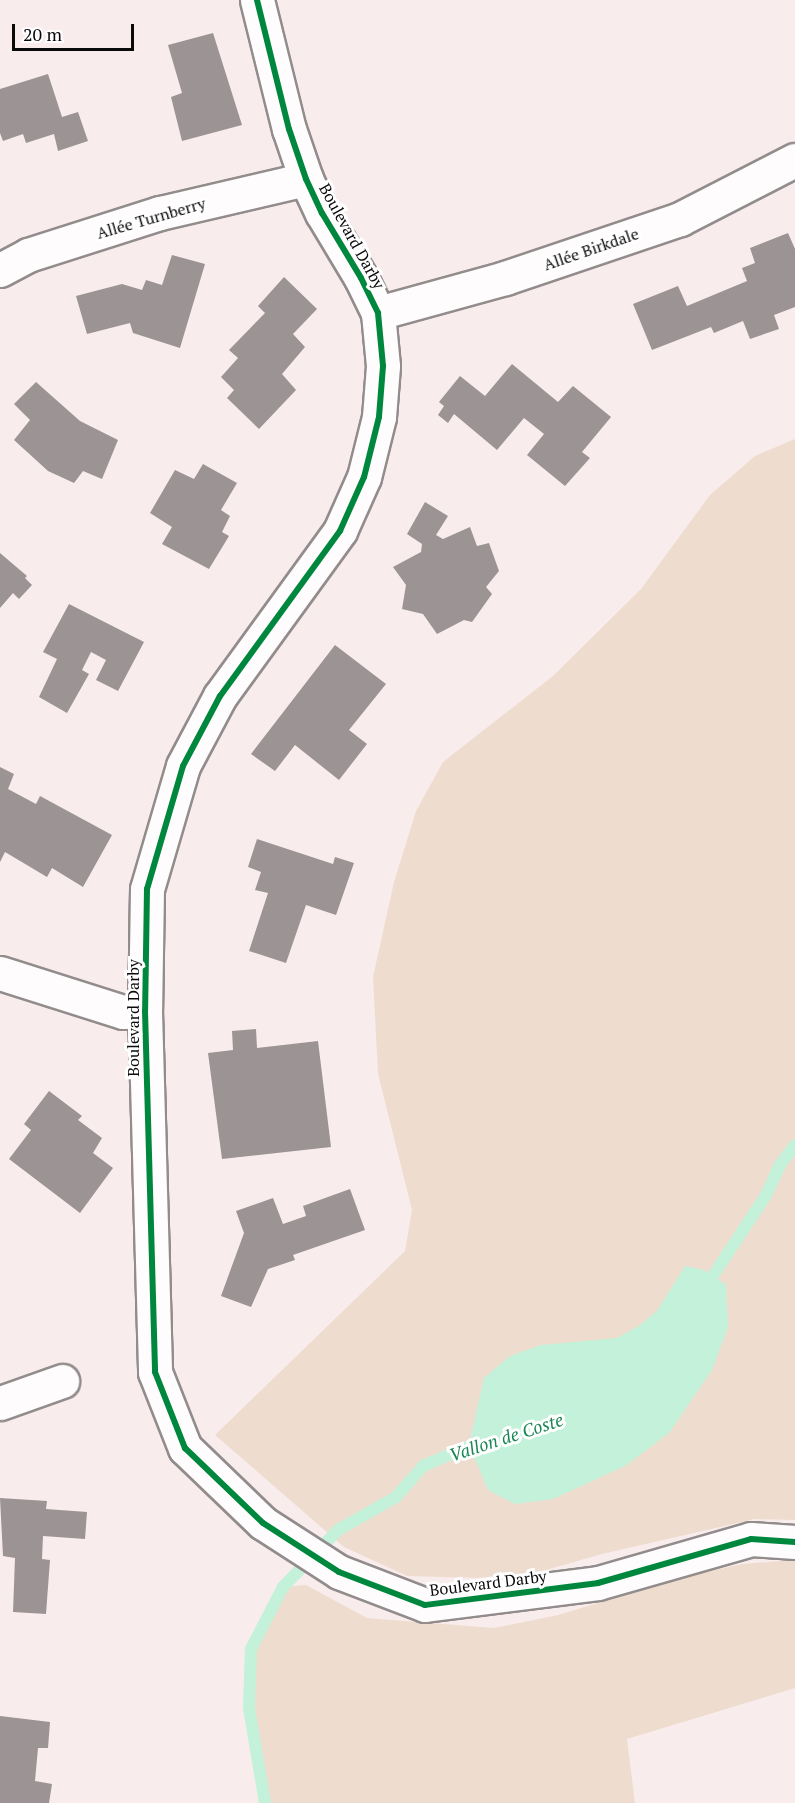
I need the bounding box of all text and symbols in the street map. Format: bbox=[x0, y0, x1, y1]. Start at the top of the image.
scale bar bbox=[15, 12, 136, 50]
text: 20 m bbox=[23, 22, 62, 46]
street label: Boulevard Darby bbox=[315, 180, 389, 292]
street label: Allée Turnberry bbox=[94, 193, 208, 243]
street label: Allée Birkdale bbox=[541, 224, 641, 274]
street label: Boulevard Darby bbox=[123, 959, 143, 1077]
water label: Vallon de Coste bbox=[446, 1408, 566, 1466]
street label: Boulevard Darby bbox=[428, 1566, 548, 1600]

